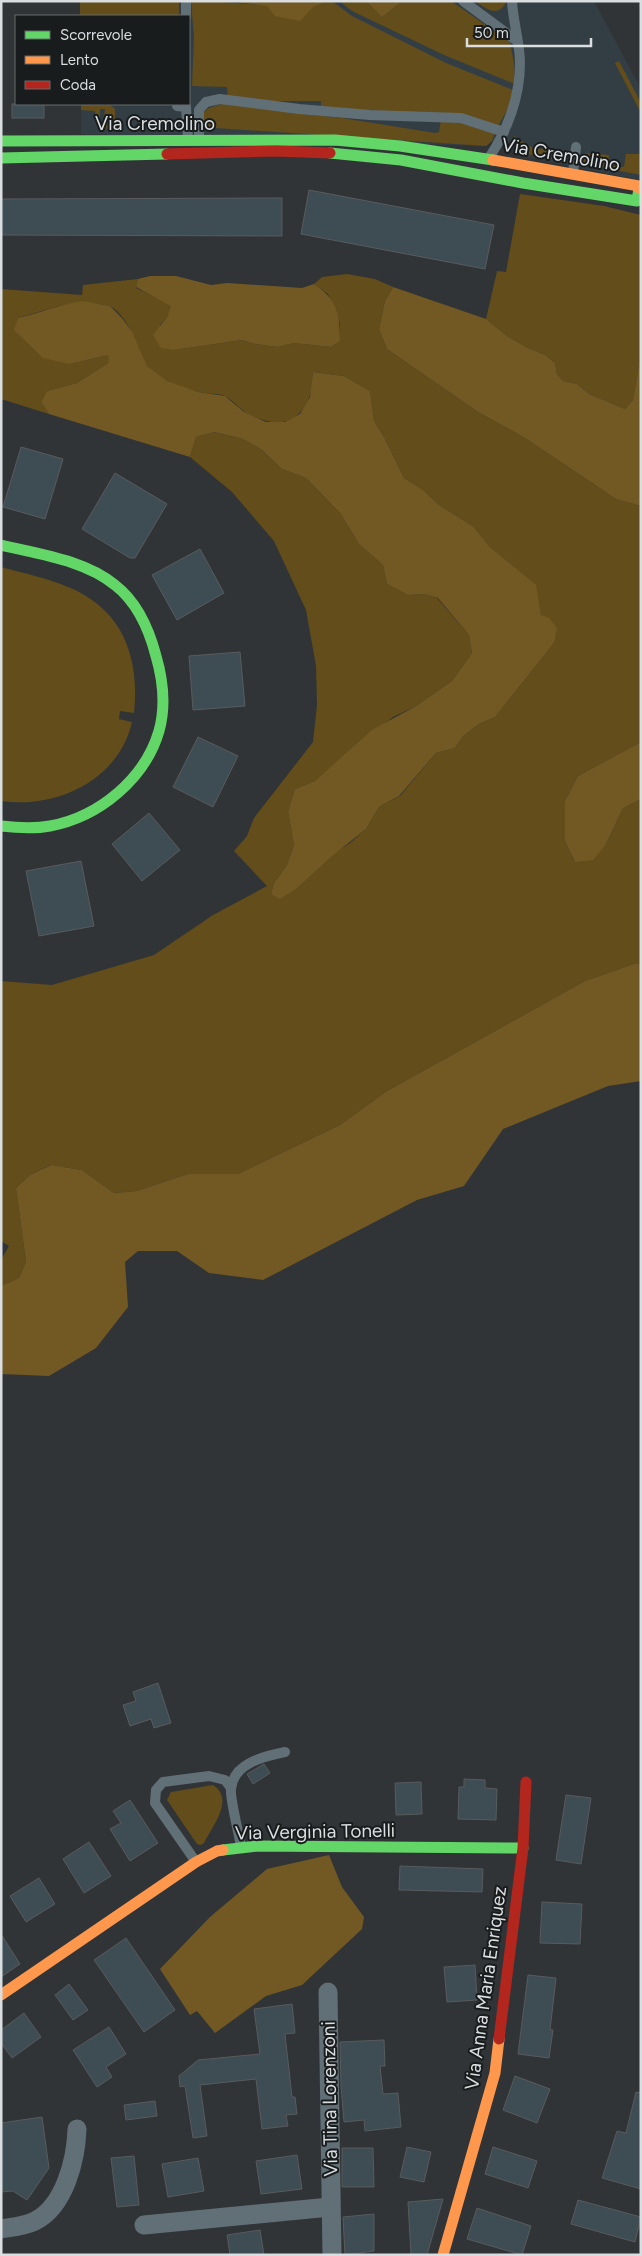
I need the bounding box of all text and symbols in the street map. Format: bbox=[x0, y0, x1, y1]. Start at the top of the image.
legend bbox=[15, 15, 190, 105]
scale bar bbox=[467, 15, 591, 47]
text: 50 m bbox=[474, 24, 509, 42]
text: Scorrevole bbox=[60, 26, 132, 44]
text: Lento bbox=[60, 51, 99, 69]
text: Coda bbox=[60, 76, 96, 94]
street label: Via Cremolino bbox=[95, 112, 215, 135]
street label: Via Cremolino bbox=[500, 133, 622, 176]
street label: Via Verginia Tonelli bbox=[235, 1819, 395, 1844]
street label: Via Anna Maria Enriquez bbox=[460, 1885, 511, 2091]
street label: Via Tina Lorenzoni bbox=[317, 2021, 342, 2177]

